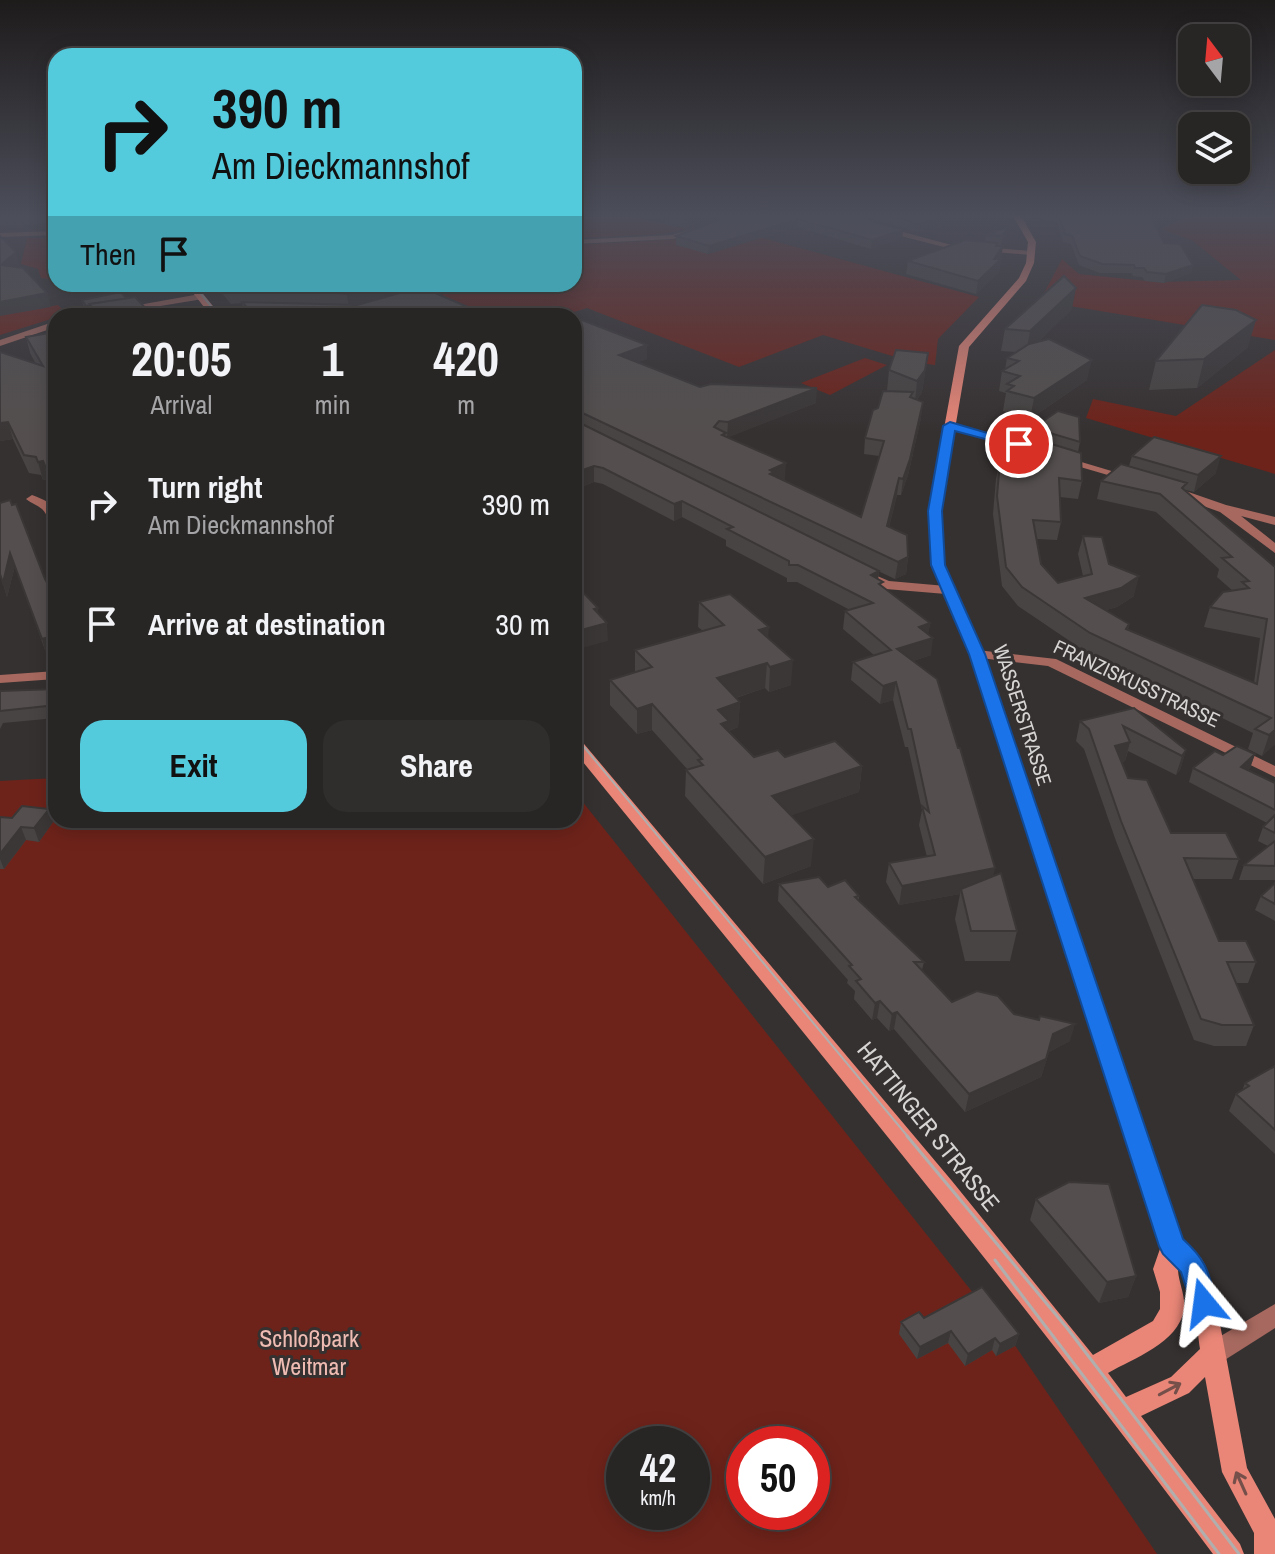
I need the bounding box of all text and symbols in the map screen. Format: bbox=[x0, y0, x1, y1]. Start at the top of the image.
north arrow bbox=[1178, 24, 1250, 96]
map controls bbox=[1178, 24, 1250, 184]
text: 390 m bbox=[212, 70, 342, 145]
icon: right bbox=[80, 80, 184, 184]
button: layers bbox=[1178, 112, 1250, 184]
text: Am Dieckmannshof bbox=[212, 142, 470, 190]
icon: arrive bbox=[152, 232, 196, 276]
text: Then bbox=[80, 234, 136, 274]
text: 20:05 bbox=[131, 326, 232, 391]
text: 1 bbox=[322, 326, 343, 391]
text: 420 bbox=[433, 326, 499, 391]
text: Arrival bbox=[151, 387, 212, 422]
text: min bbox=[315, 387, 350, 422]
text: m bbox=[457, 387, 475, 422]
pin bbox=[985, 410, 1053, 478]
icon: arrive bbox=[997, 422, 1041, 466]
text: Turn right bbox=[148, 467, 262, 507]
icon: right bbox=[80, 482, 124, 526]
text: 390 m bbox=[482, 484, 550, 524]
text: Am Dieckmannshof bbox=[148, 507, 334, 542]
icon: arrive bbox=[80, 602, 124, 646]
text: Arrive at destination bbox=[148, 604, 386, 644]
text: 30 m bbox=[495, 604, 550, 644]
street label: FRANZISKUSSTRASSE bbox=[1050, 633, 1224, 733]
street label: WASSERSTRASSE bbox=[987, 641, 1059, 789]
button: Exit bbox=[80, 720, 307, 812]
button: Share bbox=[323, 720, 550, 812]
street label: HATTINGER STRASSE bbox=[851, 1034, 1007, 1218]
position arrow bbox=[1162, 1261, 1246, 1345]
park label: Schloßpark Weitmar bbox=[259, 1322, 359, 1382]
one-way arrow bbox=[1158, 1380, 1182, 1396]
speed limit sign: 50 bbox=[726, 1426, 830, 1530]
text: 42 bbox=[640, 1441, 676, 1494]
one-way arrow bbox=[1232, 1471, 1247, 1496]
text: km/h bbox=[640, 1484, 676, 1511]

